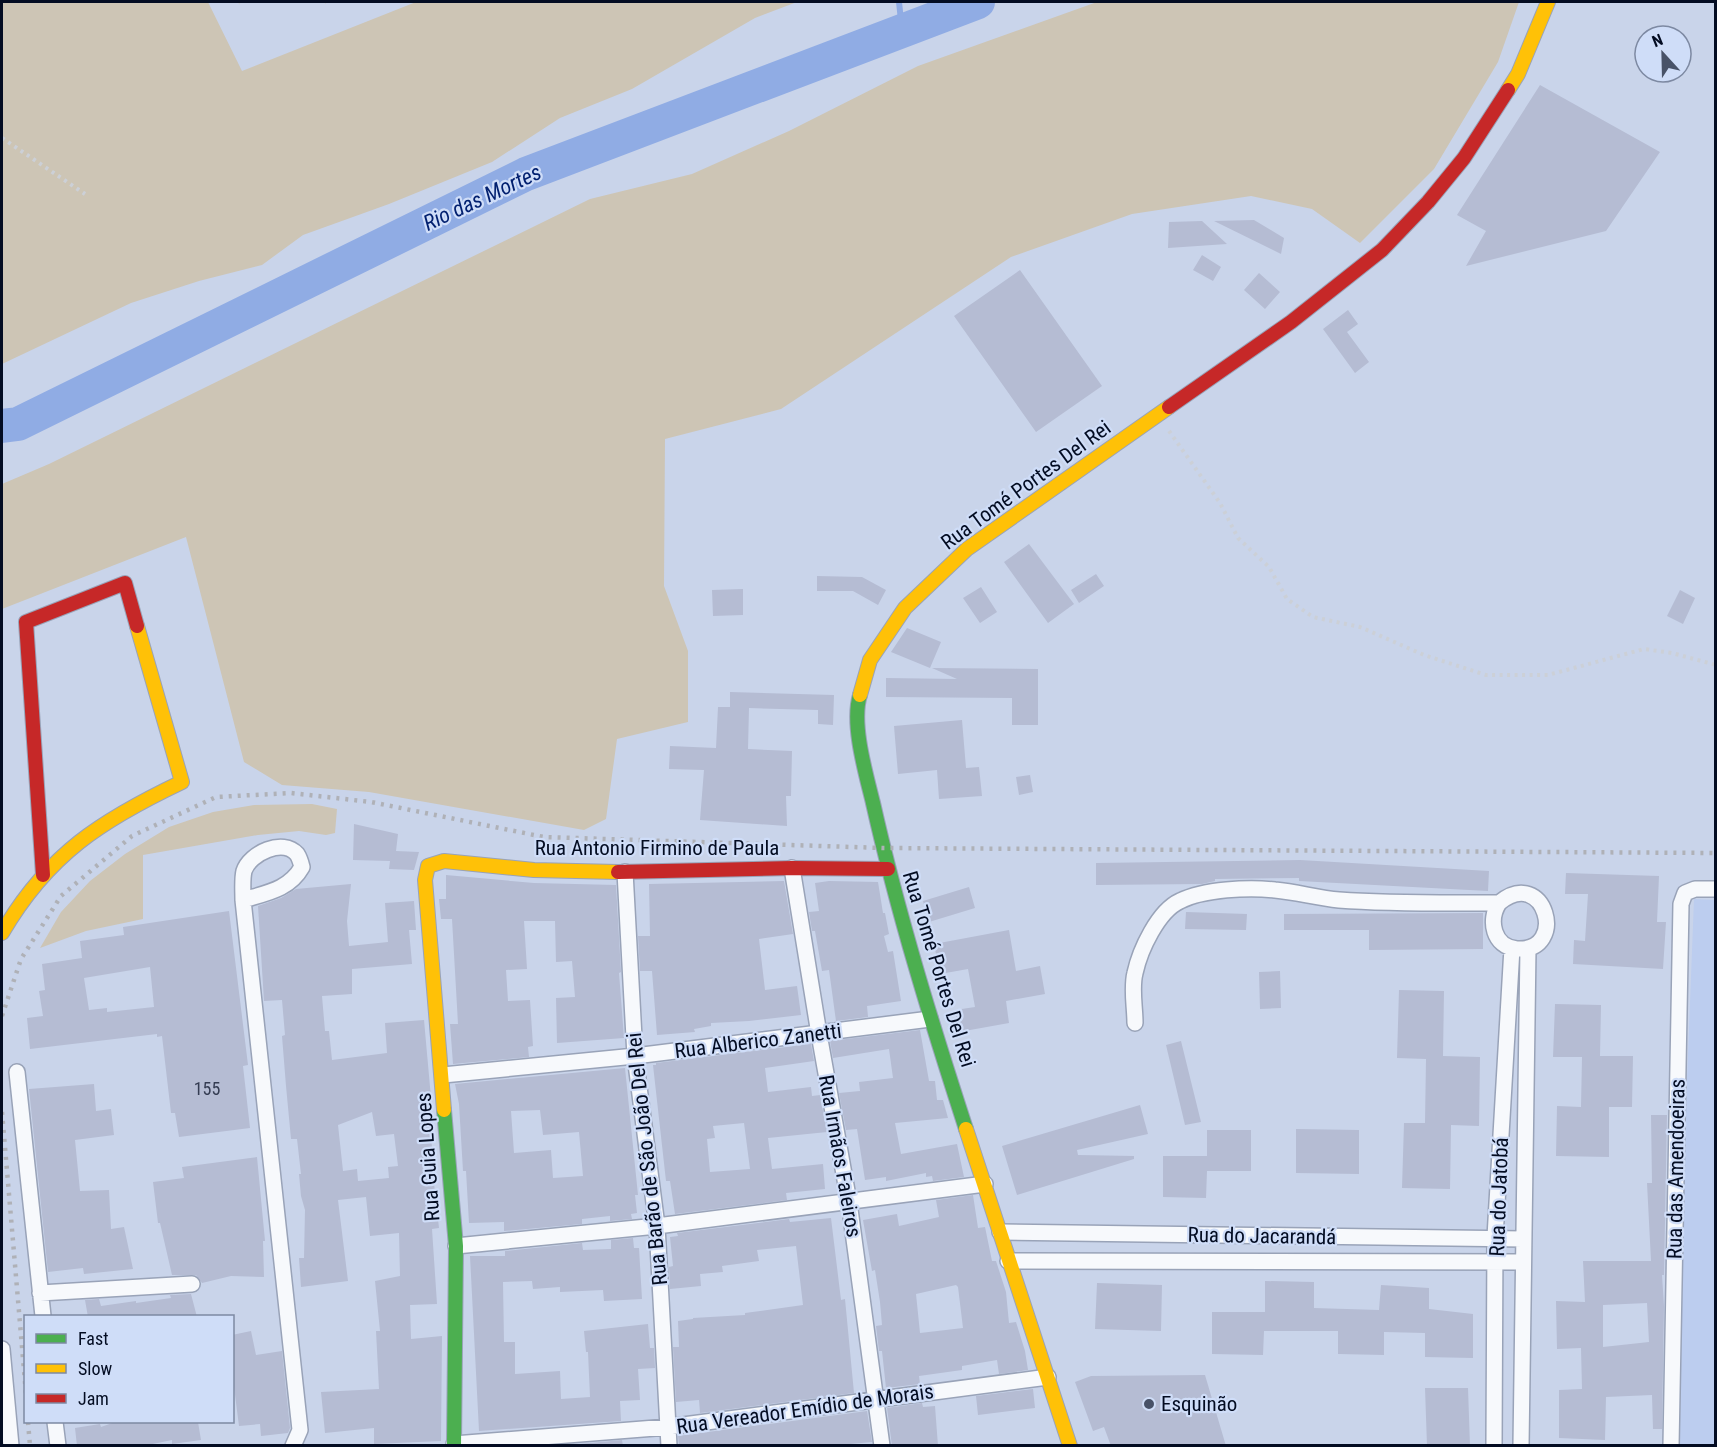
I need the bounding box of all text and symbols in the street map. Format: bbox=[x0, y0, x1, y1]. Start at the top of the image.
north arrow bbox=[1633, 24, 1693, 84]
text: N bbox=[1649, 30, 1666, 51]
water label: Rio das Mortes bbox=[419, 159, 545, 236]
street label: Rua Tomé Portes Del Rei bbox=[937, 416, 1115, 554]
street label: Rua Antonio Firmino de Paula bbox=[535, 836, 779, 860]
street label: Rua Tomé Portes Del Rei bbox=[898, 868, 980, 1070]
street label: Rua Alberico Zanetti bbox=[673, 1019, 843, 1063]
street label: Rua Barão de São João Del Rei bbox=[622, 1031, 672, 1287]
street label: Rua Irmãos Faleiros bbox=[814, 1073, 866, 1239]
house number: 155 bbox=[194, 1078, 220, 1099]
street label: Rua das Amendoeiras bbox=[1662, 1079, 1690, 1259]
street label: Rua Guia Lopes bbox=[412, 1092, 444, 1222]
street label: Rua do Jatobá bbox=[1485, 1137, 1513, 1257]
street label: Rua do Jacarandá bbox=[1187, 1223, 1337, 1249]
legend bbox=[24, 1315, 234, 1423]
text: Fast bbox=[78, 1328, 109, 1349]
text: Slow bbox=[78, 1358, 113, 1379]
street label: Rua Vereador Emídio de Morais bbox=[675, 1379, 935, 1439]
text: Jam bbox=[78, 1388, 109, 1409]
place label: Esquinão bbox=[1161, 1392, 1237, 1416]
marker: Esquinão bbox=[1142, 1397, 1156, 1411]

